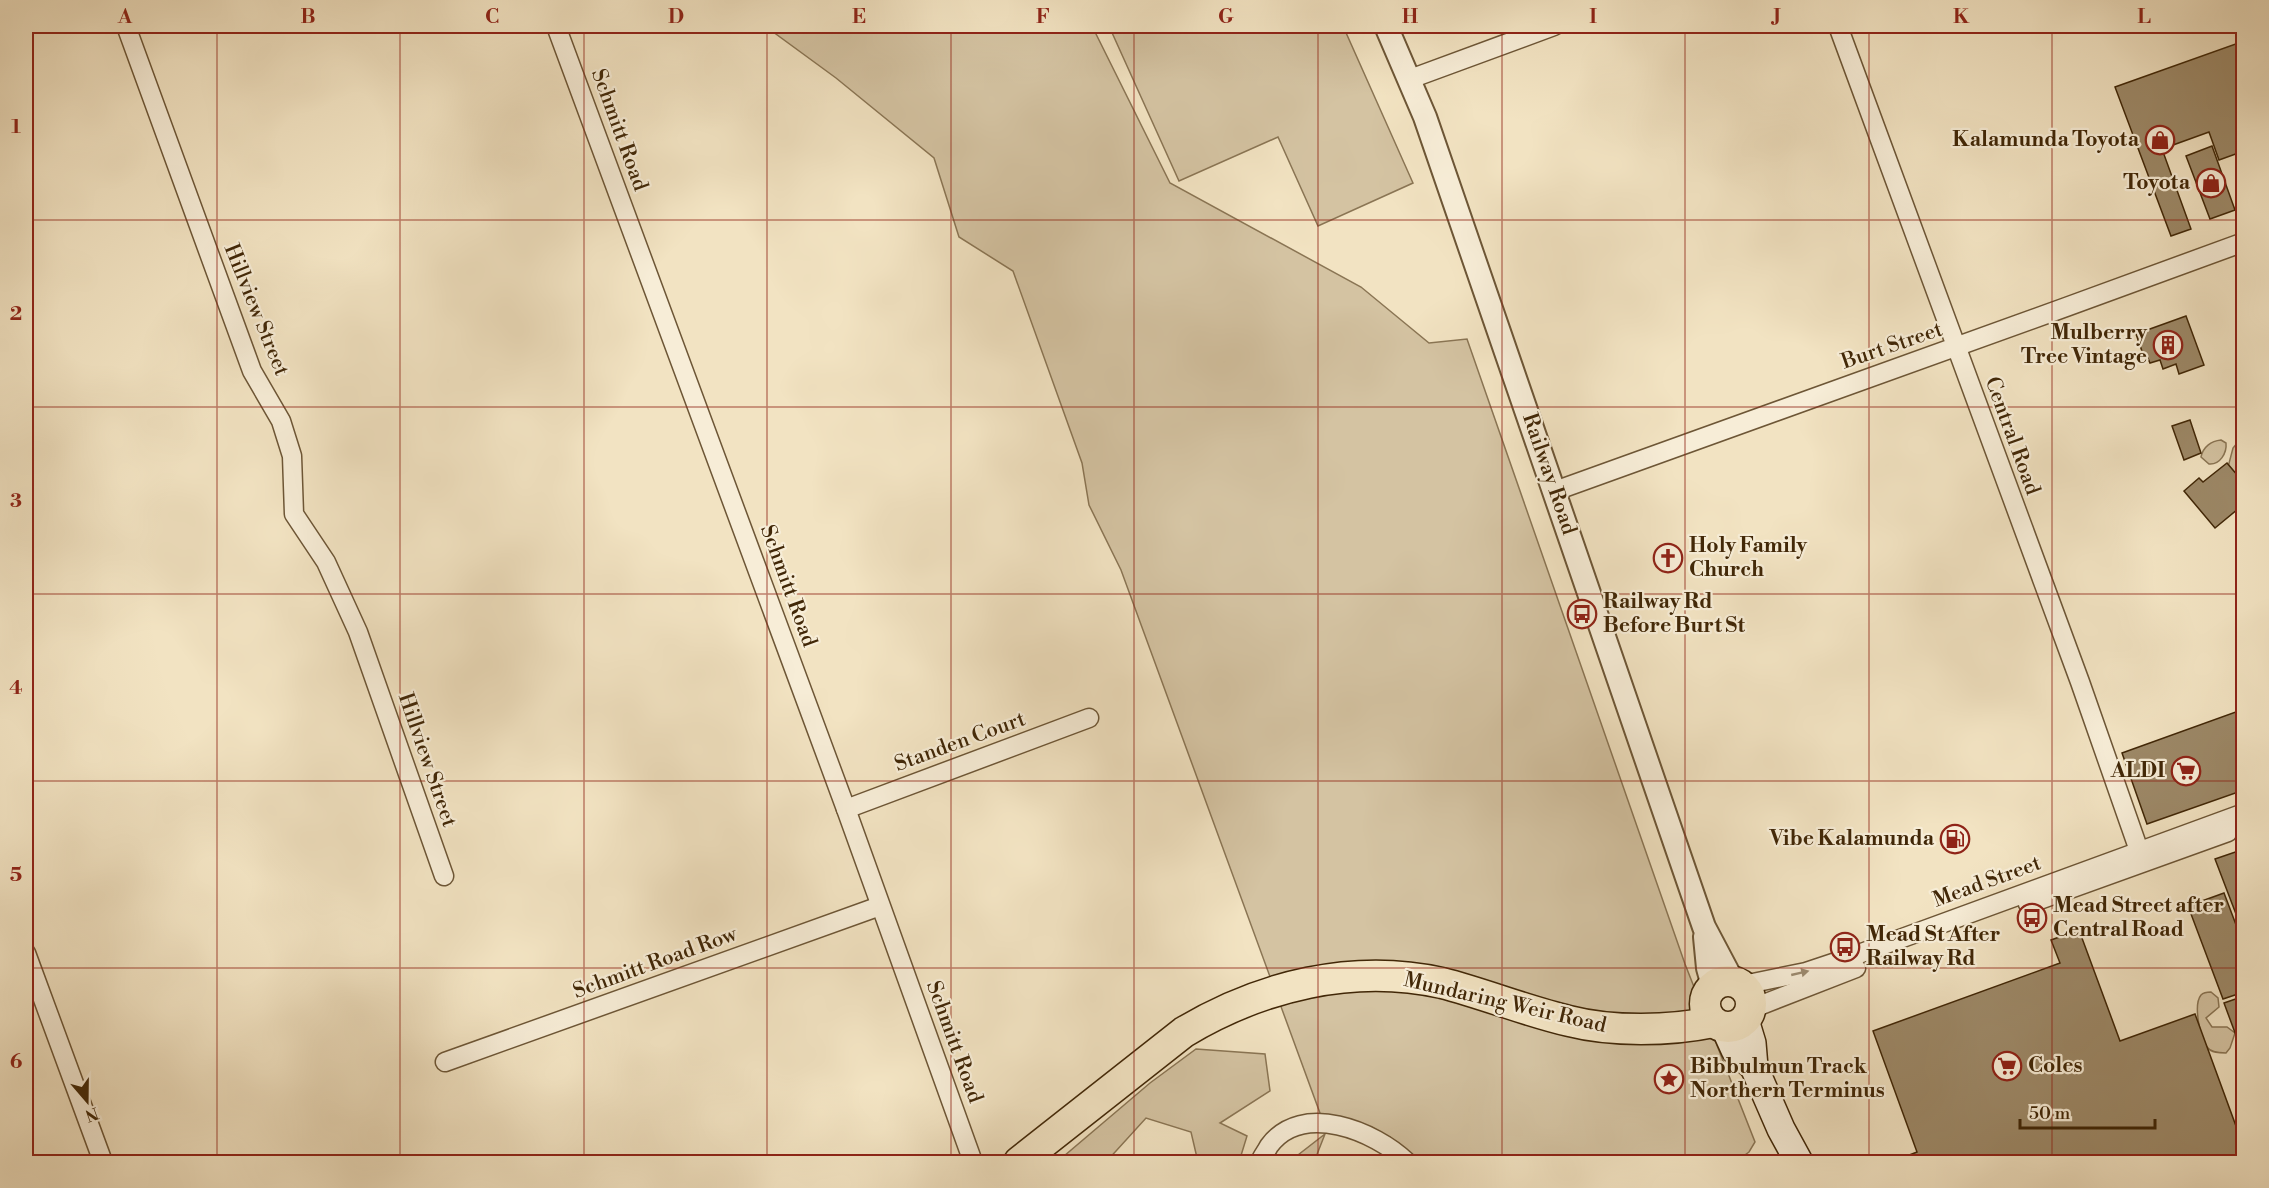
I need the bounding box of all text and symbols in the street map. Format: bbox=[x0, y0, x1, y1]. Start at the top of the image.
text: A bbox=[117, 5, 133, 30]
text: B bbox=[300, 5, 316, 30]
text: C bbox=[485, 5, 499, 30]
text: D bbox=[668, 5, 684, 30]
text: E bbox=[852, 5, 866, 30]
text: F bbox=[1036, 5, 1050, 30]
text: G bbox=[1218, 5, 1234, 30]
text: H bbox=[1402, 5, 1419, 30]
text: I bbox=[1589, 5, 1597, 30]
text: J bbox=[1770, 5, 1781, 30]
text: K bbox=[1953, 5, 1970, 30]
text: L bbox=[2137, 5, 2151, 30]
street label: Schmitt Road bbox=[585, 65, 653, 195]
text: 1 bbox=[11, 115, 21, 140]
shop icon: Kalamunda Toyota bbox=[2144, 124, 2176, 156]
place label: Kalamunda Toyota bbox=[1952, 127, 2140, 153]
shop icon: Toyota bbox=[2195, 167, 2227, 199]
place label: Toyota bbox=[2123, 170, 2191, 196]
street label: Hillview Street bbox=[218, 240, 295, 380]
text: 2 bbox=[10, 302, 22, 327]
street label: Burt Street bbox=[1837, 316, 1946, 376]
place label: Mulberry Tree Vintage bbox=[2021, 320, 2147, 370]
building icon: Mulberry Tree Vintage bbox=[2152, 329, 2184, 361]
street label: Central Road bbox=[1979, 373, 2045, 499]
street label: Railway Road bbox=[1516, 410, 1582, 538]
text: 3 bbox=[10, 489, 22, 514]
street label: Schmitt Road bbox=[754, 521, 822, 651]
place label: Holy Family Church bbox=[1689, 533, 1808, 583]
church icon: Holy Family Church bbox=[1652, 542, 1684, 574]
place label: Railway Rd Before Burt St bbox=[1603, 589, 1745, 639]
bus stop icon: Railway Rd Before Burt St bbox=[1566, 598, 1598, 630]
text: 4 bbox=[9, 676, 23, 701]
street label: Hillview Street bbox=[392, 690, 462, 831]
street label: Standen Court bbox=[891, 706, 1030, 778]
supermarket icon: ALDI bbox=[2170, 755, 2202, 787]
place label: ALDI bbox=[2110, 758, 2165, 784]
fuel station icon: Vibe Kalamunda bbox=[1939, 823, 1971, 855]
place label: Vibe Kalamunda bbox=[1769, 826, 1935, 852]
street label: Mead Street bbox=[1929, 850, 2045, 914]
text: 5 bbox=[10, 863, 22, 888]
place label: Mead Street after Central Road bbox=[2053, 893, 2224, 943]
bus stop icon: Mead Street after Central Road bbox=[2016, 902, 2048, 934]
street label: Schmitt Road Row bbox=[569, 921, 741, 1005]
place label: Mead St After Railway Rd bbox=[1866, 922, 2000, 972]
bus stop icon: Mead St After Railway Rd bbox=[1829, 931, 1861, 963]
street label: Mundaring Weir Road bbox=[1401, 967, 1609, 1039]
one-way arrow bbox=[1791, 967, 1810, 977]
street label: Schmitt Road bbox=[920, 977, 988, 1107]
text: 6 bbox=[10, 1050, 23, 1075]
supermarket icon: Coles bbox=[1991, 1050, 2023, 1082]
place label: Coles bbox=[2028, 1053, 2083, 1079]
place label: Bibbulmun Track Northern Terminus bbox=[1690, 1054, 1885, 1104]
place icon: Bibbulmun Track Northern Terminus bbox=[1653, 1063, 1685, 1095]
north arrow bbox=[57, 1071, 117, 1131]
scale bar bbox=[2020, 1092, 2155, 1130]
text: 50 m bbox=[2029, 1102, 2071, 1125]
text: N bbox=[82, 1103, 101, 1126]

